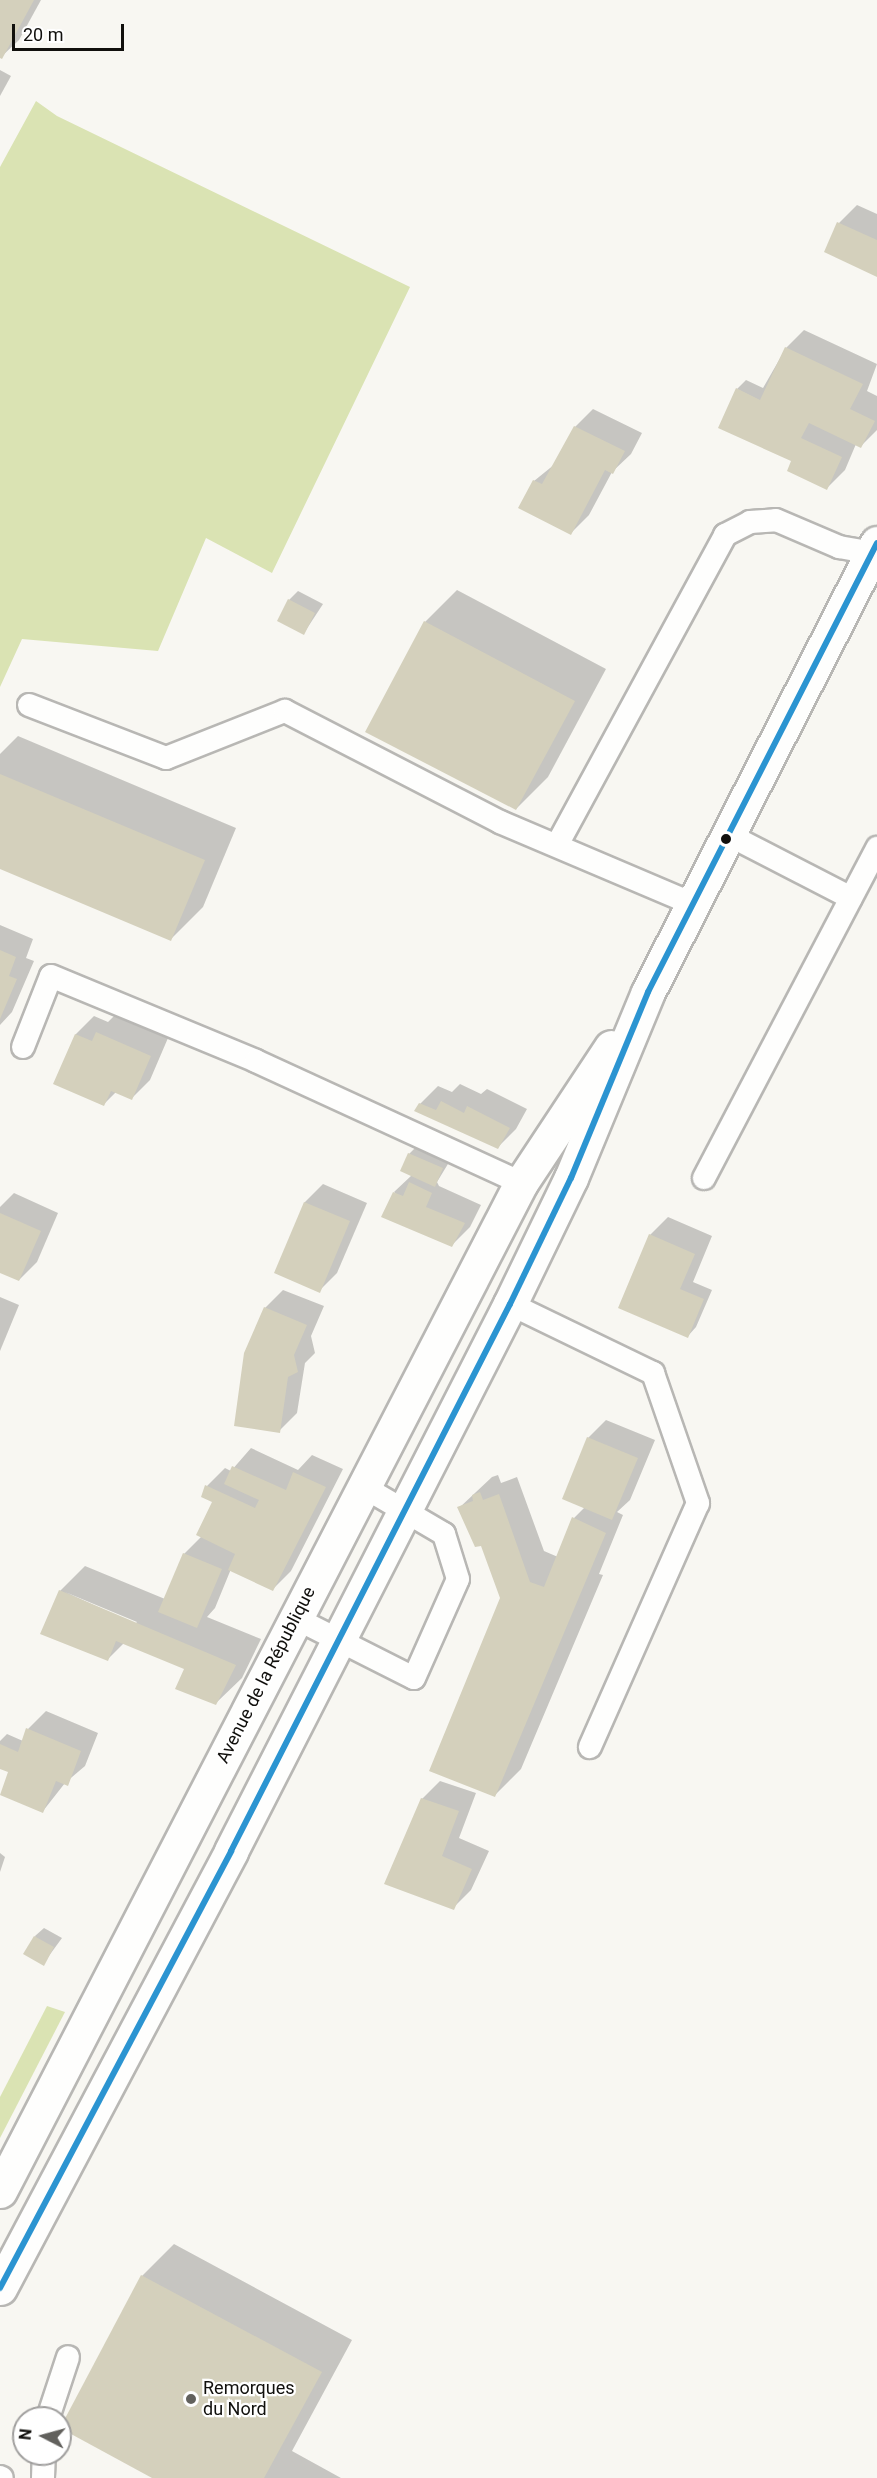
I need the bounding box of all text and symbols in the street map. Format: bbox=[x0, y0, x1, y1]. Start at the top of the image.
scale bar bbox=[15, 12, 128, 50]
text: 20 m bbox=[23, 24, 63, 45]
unlabelled marker bbox=[720, 833, 732, 845]
street label: Avenue de la République bbox=[212, 1583, 320, 1767]
place label: Remorques du Nord bbox=[203, 2378, 295, 2420]
marker: Remorques du Nord bbox=[184, 2392, 198, 2406]
north arrow bbox=[12, 2406, 72, 2466]
text: N bbox=[16, 2428, 36, 2441]

